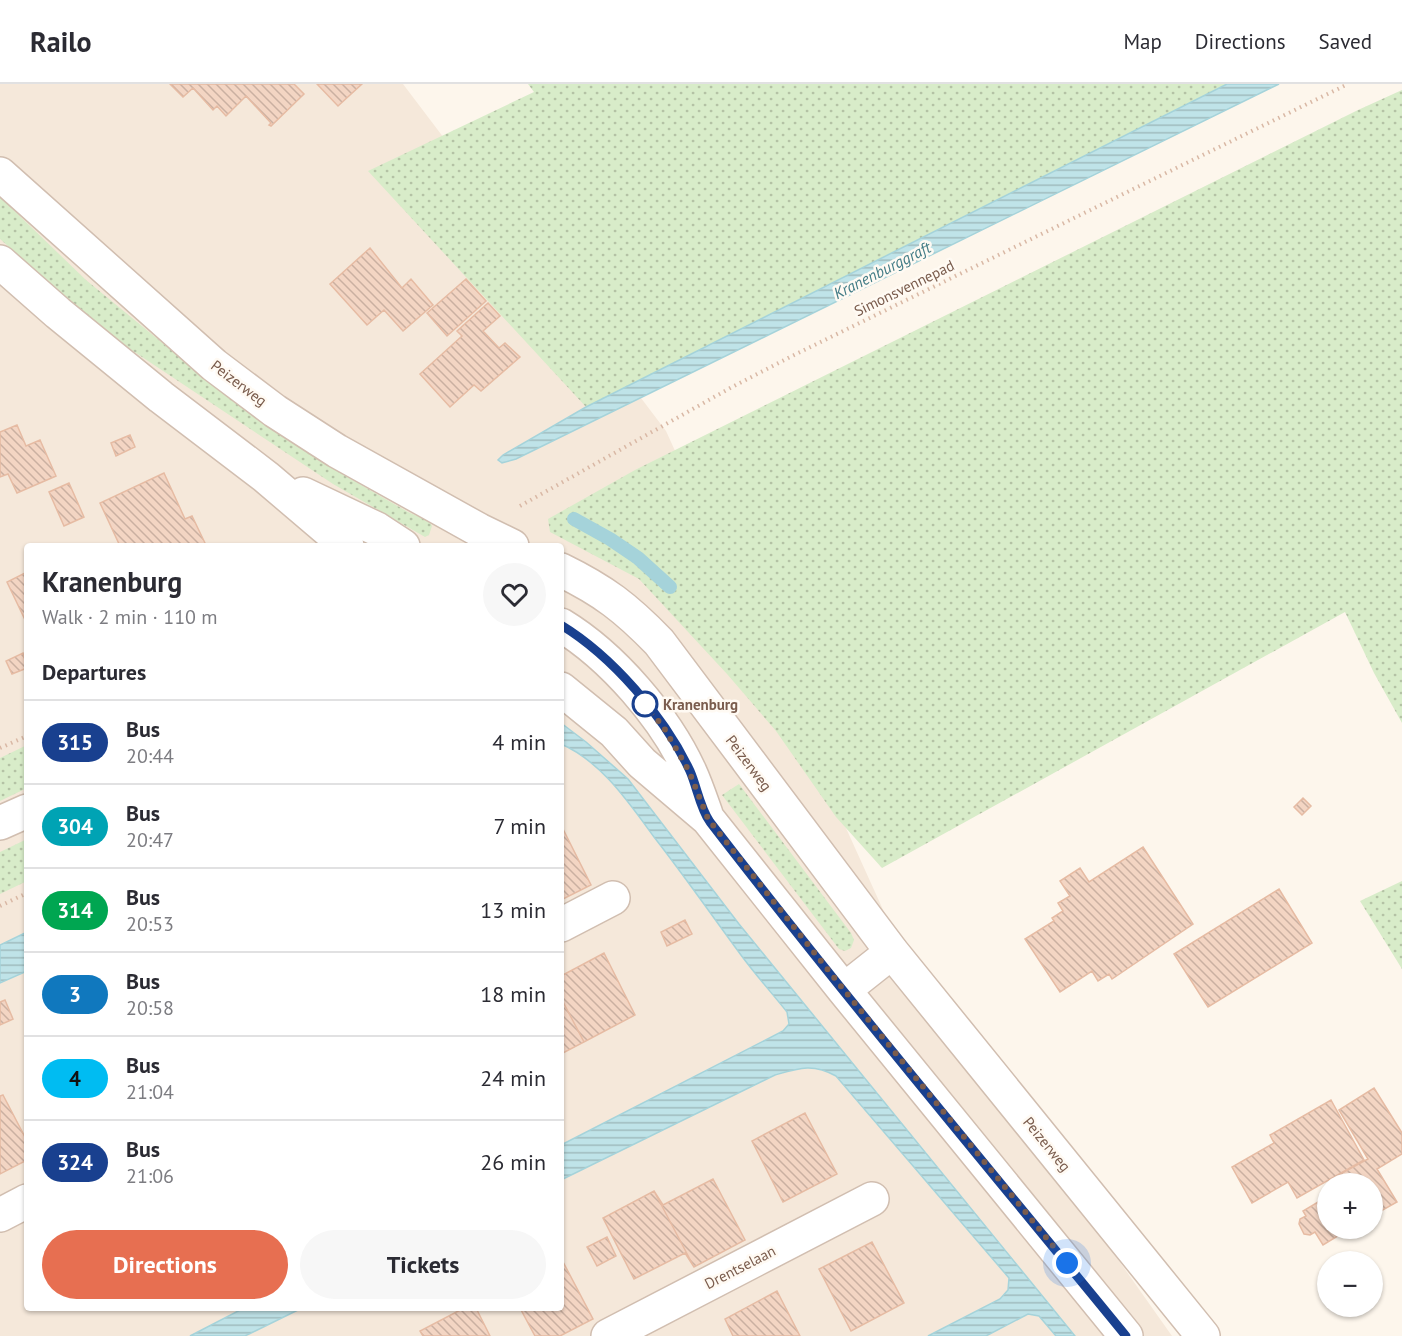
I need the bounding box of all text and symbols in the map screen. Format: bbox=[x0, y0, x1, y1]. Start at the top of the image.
text: Railo bbox=[30, 23, 92, 60]
text: Map bbox=[1123, 28, 1162, 55]
text: Directions bbox=[1195, 28, 1286, 55]
text: Saved bbox=[1319, 28, 1372, 55]
water label: Kranenburggraft bbox=[830, 236, 935, 303]
street label: Simonsvennepad bbox=[851, 256, 957, 320]
street label: Peizerweg bbox=[207, 356, 271, 410]
text: Kranenburg bbox=[42, 563, 182, 600]
button: heart bbox=[483, 563, 546, 626]
text: Walk · 2 min · 110 m bbox=[42, 604, 218, 630]
text: Departures bbox=[42, 658, 146, 686]
marker: Kranenburg bbox=[632, 691, 658, 717]
place label: Kranenburg bbox=[663, 695, 738, 714]
text: Bus bbox=[126, 715, 160, 743]
text: 4 min bbox=[492, 728, 546, 756]
text: 315 bbox=[57, 729, 93, 756]
street label: Peizerweg bbox=[722, 731, 776, 795]
text: 20:44 bbox=[126, 743, 174, 769]
text: Bus bbox=[126, 799, 160, 827]
text: 7 min bbox=[494, 812, 546, 840]
text: 304 bbox=[57, 813, 93, 840]
text: 20:47 bbox=[126, 827, 174, 853]
text: Bus bbox=[126, 883, 160, 911]
text: 13 min bbox=[480, 896, 546, 924]
text: 314 bbox=[57, 897, 93, 924]
text: 20:53 bbox=[126, 911, 174, 937]
text: Bus bbox=[126, 967, 160, 995]
text: 18 min bbox=[480, 980, 546, 1008]
text: 3 bbox=[69, 981, 81, 1008]
text: 20:58 bbox=[126, 995, 174, 1021]
text: Bus bbox=[126, 1051, 160, 1079]
text: 24 min bbox=[480, 1064, 546, 1092]
text: 4 bbox=[69, 1065, 81, 1092]
text: 21:04 bbox=[126, 1079, 174, 1105]
street label: Peizerweg bbox=[1019, 1113, 1075, 1175]
text: Bus bbox=[126, 1135, 160, 1163]
text: 26 min bbox=[480, 1148, 546, 1176]
text: 324 bbox=[57, 1149, 93, 1176]
text: 21:06 bbox=[126, 1163, 174, 1189]
map controls bbox=[1317, 1173, 1383, 1317]
button: + bbox=[1317, 1173, 1383, 1239]
button: Directions bbox=[42, 1230, 288, 1299]
button: Tickets bbox=[300, 1230, 546, 1299]
street label: Drentselaan bbox=[701, 1241, 779, 1293]
your location bbox=[1052, 1248, 1082, 1278]
button: − bbox=[1317, 1251, 1383, 1317]

